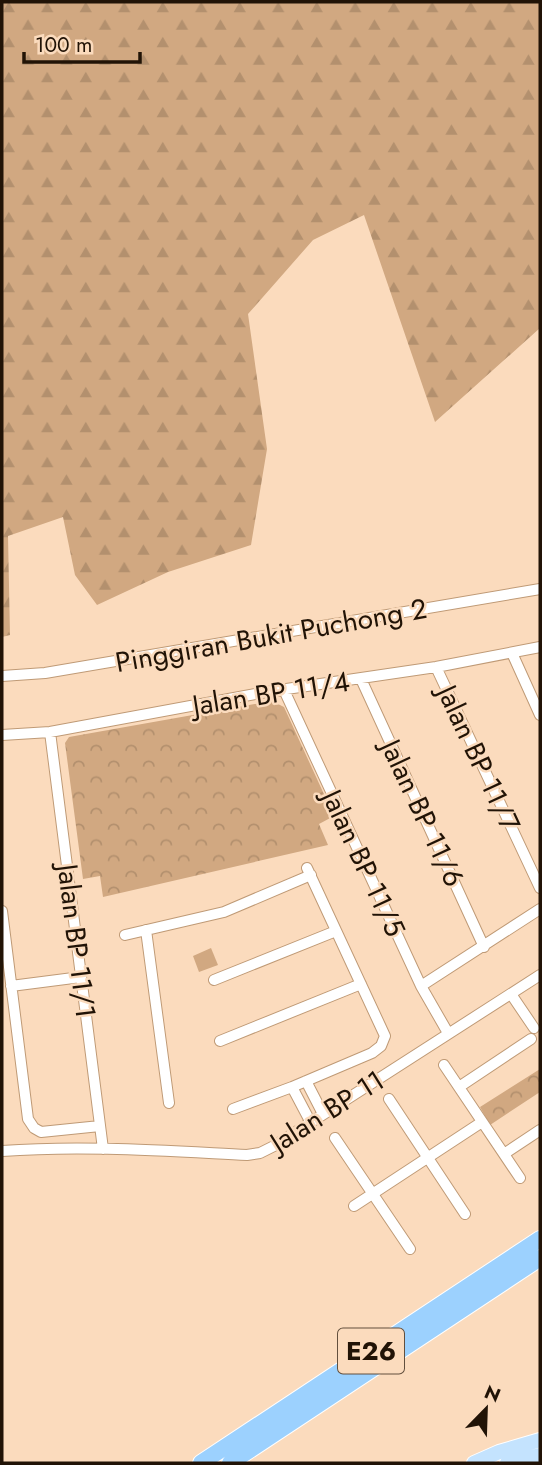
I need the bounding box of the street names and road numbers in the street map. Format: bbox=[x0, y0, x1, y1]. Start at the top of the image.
street label: Pinggiran Bukit Puchong 2 bbox=[112, 588, 430, 683]
street label: Jalan BP 11/4 bbox=[186, 661, 353, 727]
street label: Jalan BP 11/7 bbox=[425, 675, 530, 838]
street label: Jalan BP 11/6 bbox=[369, 729, 475, 894]
street label: Jalan BP 11/5 bbox=[310, 779, 416, 943]
street label: Jalan BP 11/1 bbox=[46, 858, 106, 1020]
street label: Jalan BP 11 bbox=[259, 1060, 392, 1165]
road number: E26 bbox=[338, 1328, 404, 1374]

